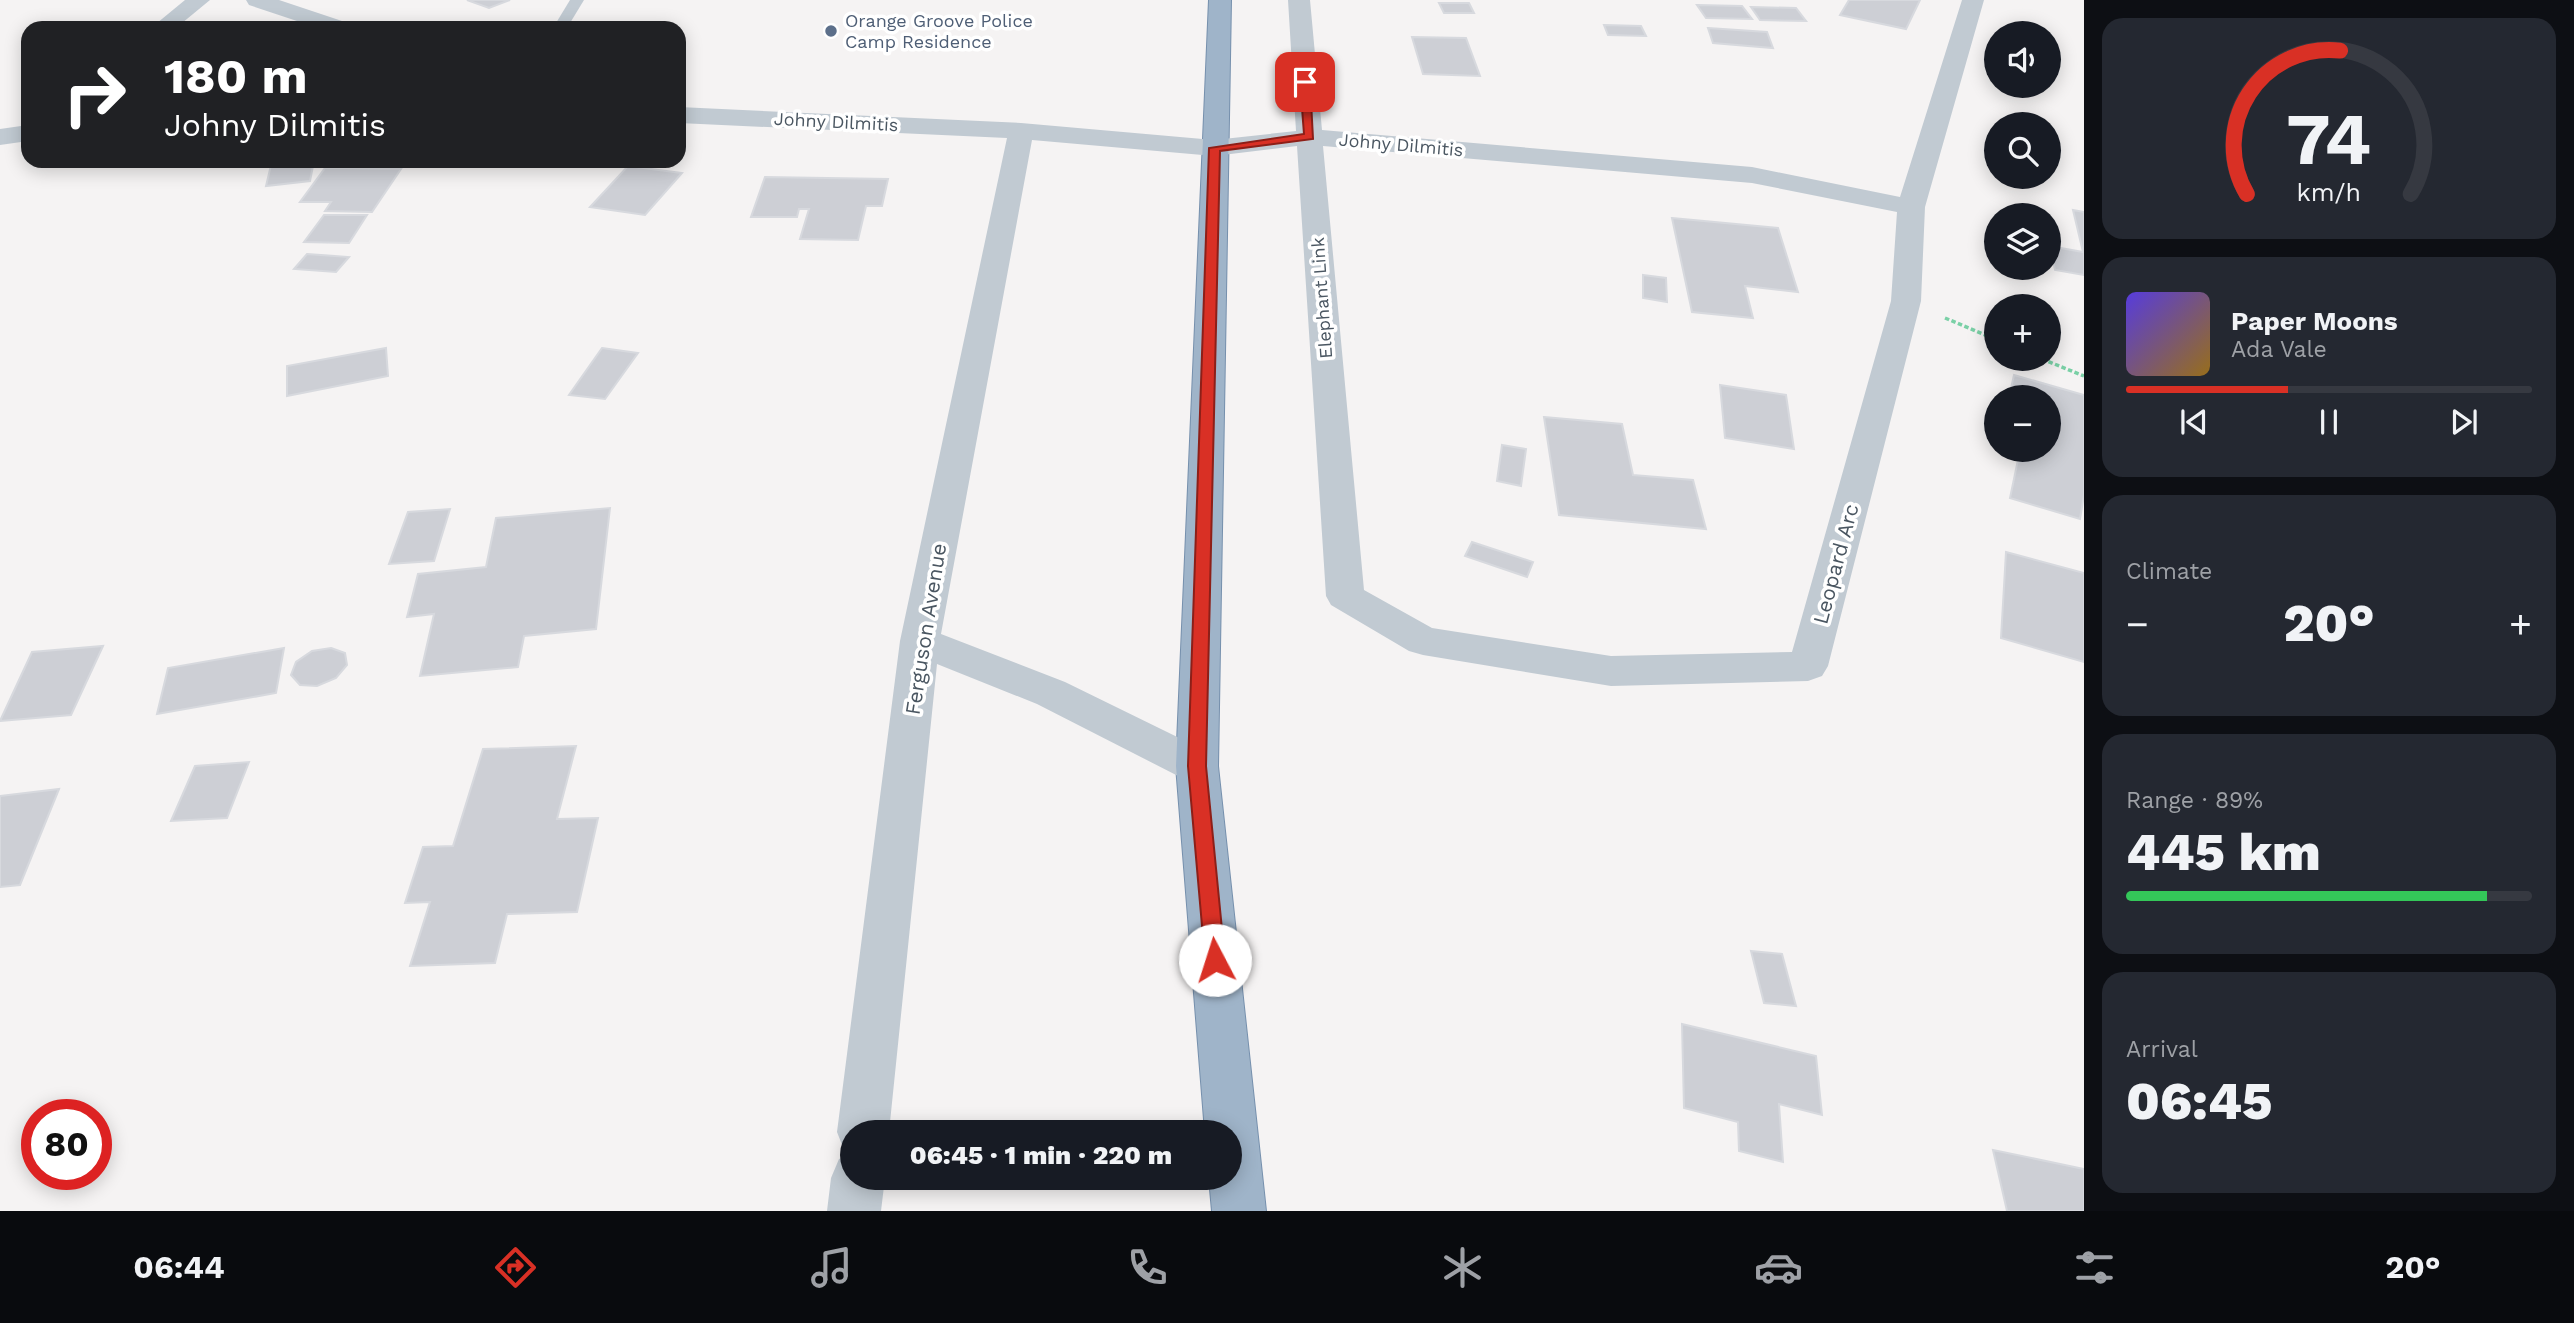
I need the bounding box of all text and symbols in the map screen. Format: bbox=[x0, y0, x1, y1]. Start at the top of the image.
place label: Orange Groove Police Camp Residence bbox=[845, 10, 1033, 52]
map controls bbox=[1984, 21, 2061, 462]
button: sound bbox=[1984, 21, 2061, 98]
marker: Orange Groove Police Camp Residence bbox=[823, 23, 839, 39]
text: 180 m bbox=[164, 47, 308, 105]
icon: right bbox=[49, 49, 140, 140]
pin bbox=[1275, 52, 1335, 112]
icon: arrive bbox=[1286, 63, 1324, 101]
text: 74 bbox=[2286, 97, 2372, 183]
text: Johny Dilmitis bbox=[164, 106, 386, 144]
street label: Johny Dilmitis bbox=[773, 108, 899, 135]
button: search bbox=[1984, 112, 2061, 189]
street label: Johny Dilmitis bbox=[1338, 129, 1464, 160]
text: km/h bbox=[2297, 178, 2361, 207]
button: layers bbox=[1984, 203, 2061, 280]
street label: Elephant Link bbox=[1307, 237, 1336, 359]
button: + bbox=[1984, 294, 2061, 371]
text: Paper Moons bbox=[2231, 306, 2398, 336]
text: Ada Vale bbox=[2231, 336, 2327, 363]
button: − bbox=[1984, 385, 2061, 462]
icon: previous bbox=[2175, 403, 2213, 441]
icon: pause bbox=[2310, 403, 2348, 441]
icon: next bbox=[2445, 403, 2483, 441]
street label: Leopard Arc bbox=[1807, 501, 1864, 627]
street label: Ferguson Avenue bbox=[900, 541, 951, 716]
text: Climate bbox=[2126, 558, 2212, 585]
text: 20° bbox=[2283, 593, 2375, 654]
text: − bbox=[2126, 602, 2149, 646]
text: + bbox=[2509, 602, 2532, 646]
text: Range · 89% bbox=[2126, 787, 2263, 814]
text: 445 km bbox=[2126, 822, 2321, 883]
position arrow bbox=[1178, 923, 1252, 997]
text: Arrival bbox=[2126, 1036, 2198, 1063]
text: 06:45 bbox=[2126, 1071, 2272, 1132]
speed limit sign: 80 bbox=[21, 1099, 112, 1190]
text: 06:45 · 1 min · 220 m bbox=[910, 1140, 1172, 1170]
icon: directions bbox=[491, 1243, 540, 1292]
icon: music bbox=[807, 1243, 856, 1292]
icon: phone bbox=[1123, 1243, 1172, 1292]
icon: climate bbox=[1438, 1243, 1487, 1292]
icon: car bbox=[1754, 1243, 1803, 1292]
icon: filters bbox=[2070, 1243, 2119, 1292]
text: 06:44 bbox=[133, 1248, 225, 1286]
text: 20° bbox=[2385, 1248, 2441, 1286]

